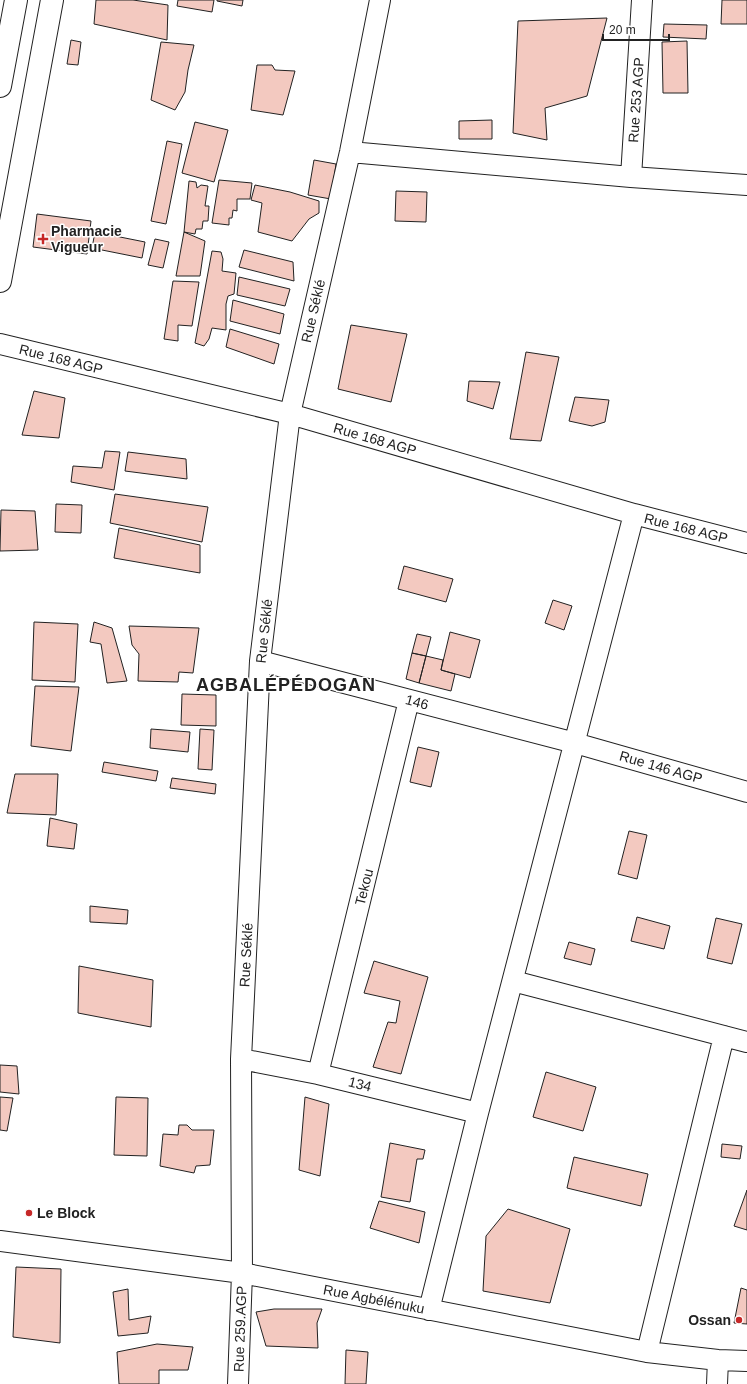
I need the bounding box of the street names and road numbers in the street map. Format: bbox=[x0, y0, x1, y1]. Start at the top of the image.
street label: Rue 253 AGP bbox=[625, 57, 647, 143]
street label: Rue Séklé bbox=[298, 278, 328, 344]
street label: Rue 168 AGP bbox=[18, 341, 104, 377]
street label: Rue 168 AGP bbox=[332, 420, 418, 458]
street label: Rue 168 AGP bbox=[643, 510, 729, 546]
street label: Rue Séklé bbox=[253, 598, 275, 664]
street label: 146 bbox=[404, 691, 431, 713]
street label: Rue 146 AGP bbox=[618, 748, 704, 786]
street label: Tekou bbox=[352, 867, 376, 907]
street label: Rue Séklé bbox=[236, 922, 256, 988]
street label: 134 bbox=[347, 1073, 373, 1095]
street label: Rue Agbélénuku bbox=[322, 1281, 426, 1317]
street label: Rue 259.AGP bbox=[230, 1286, 250, 1372]

